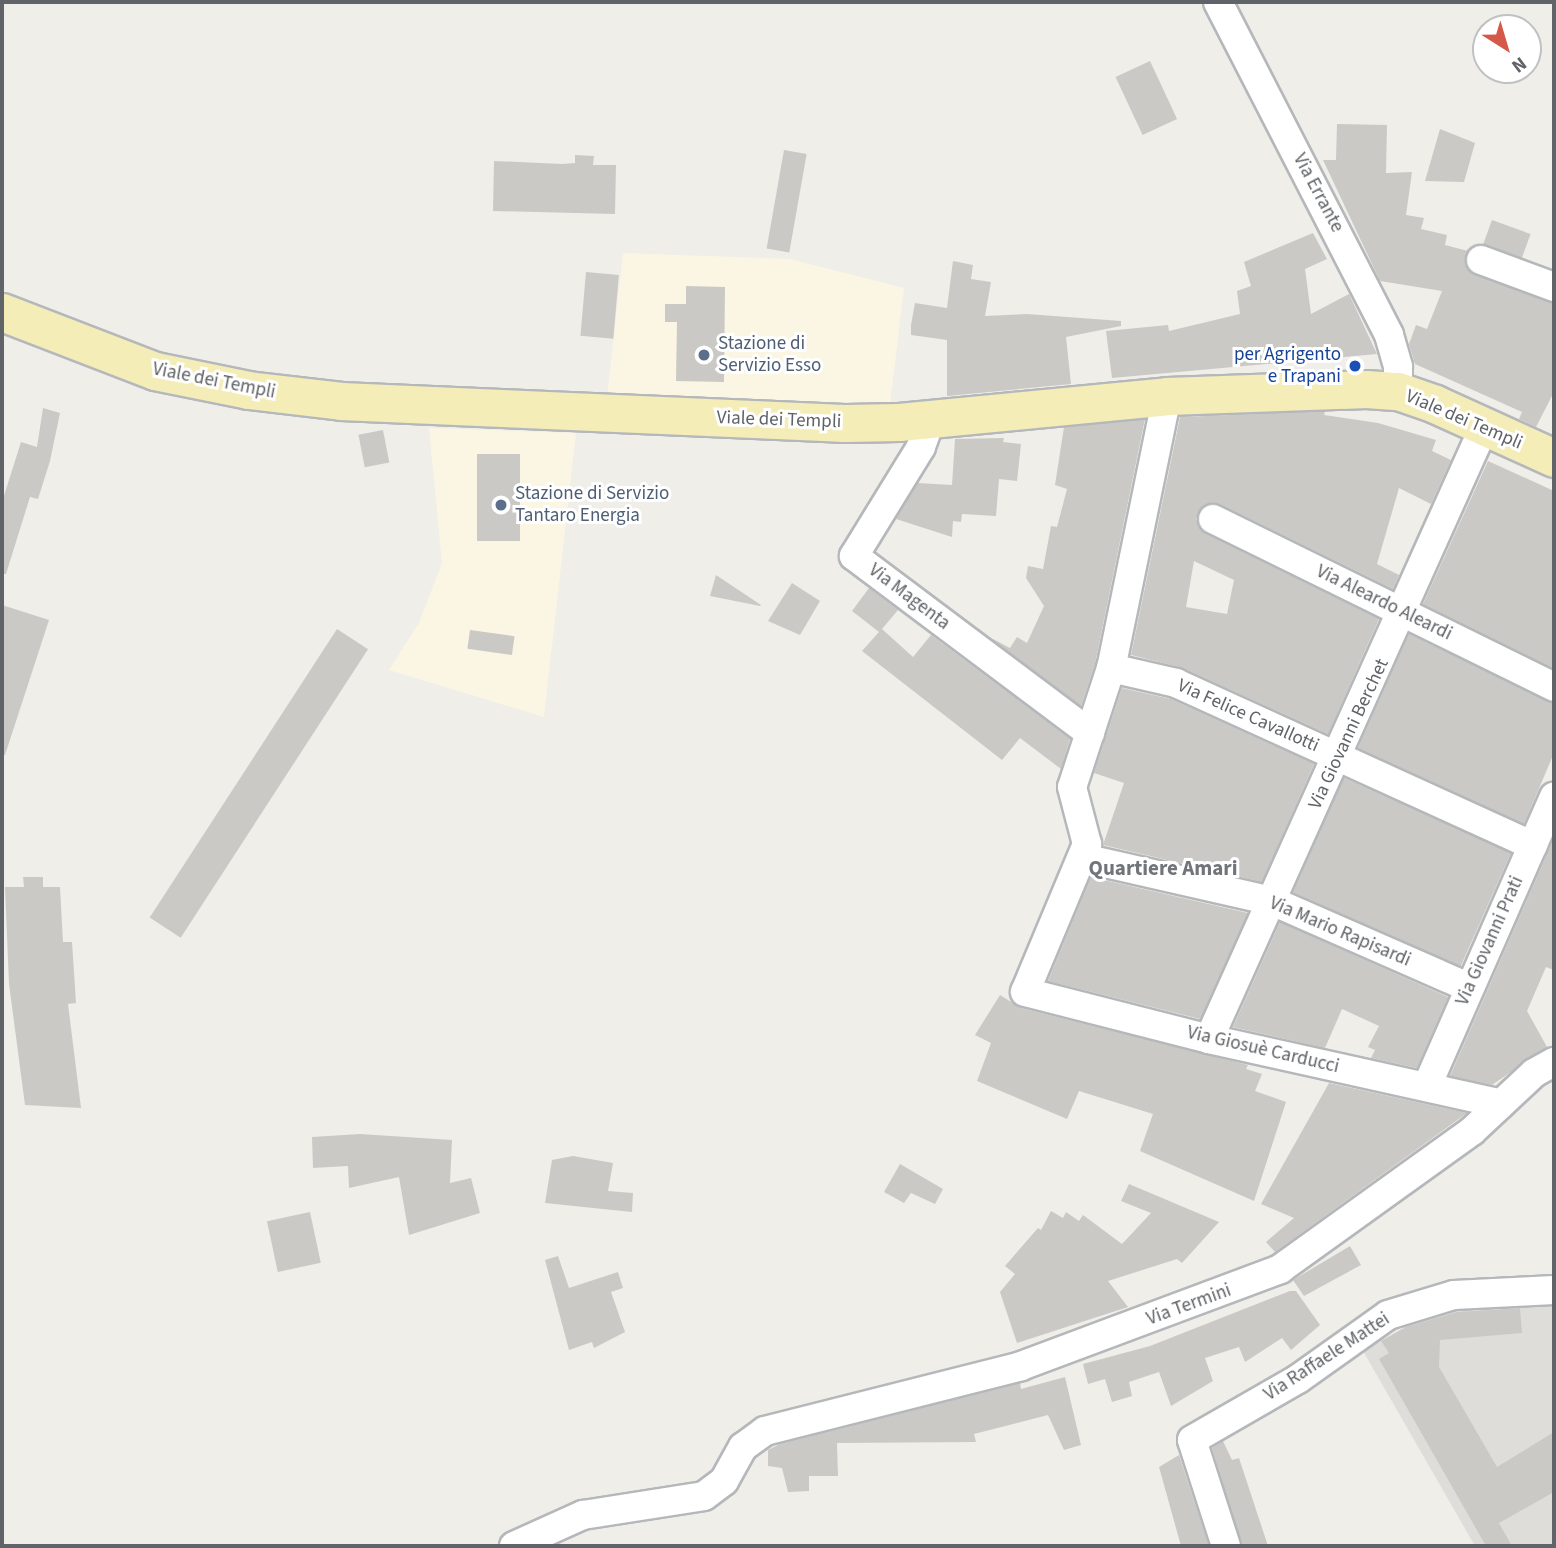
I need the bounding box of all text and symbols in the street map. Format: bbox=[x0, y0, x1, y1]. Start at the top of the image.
north arrow bbox=[1472, 14, 1542, 84]
text: N bbox=[1506, 50, 1532, 79]
street label: Via Errante bbox=[1288, 150, 1348, 236]
place label: Stazione di Servizio Esso bbox=[718, 333, 821, 377]
place label: per Agrigento e Trapani bbox=[1234, 344, 1341, 388]
marker: Stazione di Servizio Esso bbox=[696, 347, 712, 363]
street label: Viale dei Templi bbox=[151, 358, 277, 404]
marker: per Agrigento e Trapani bbox=[1347, 358, 1363, 374]
street label: Viale dei Templi bbox=[1402, 385, 1526, 455]
street label: Viale dei Templi bbox=[716, 406, 842, 434]
place label: Stazione di Servizio Tantaro Energia bbox=[515, 483, 669, 527]
marker: Stazione di Servizio Tantaro Energia bbox=[493, 497, 509, 513]
street label: Via Magenta bbox=[864, 559, 954, 635]
street label: Via Aleardo Aleardi bbox=[1312, 560, 1456, 646]
street label: Via Giovanni Berchet bbox=[1304, 655, 1394, 813]
street label: Via Felice Cavallotti bbox=[1174, 675, 1322, 757]
district label: Quartiere Amari bbox=[1089, 855, 1237, 881]
street label: Via Giovanni Prati bbox=[1451, 873, 1529, 1009]
street label: Via Mario Rapisardi bbox=[1266, 892, 1414, 972]
street label: Via Giosuè Carducci bbox=[1185, 1021, 1341, 1079]
street label: Via Termini bbox=[1144, 1279, 1234, 1331]
street label: Via Raffaele Mattei bbox=[1260, 1308, 1394, 1406]

